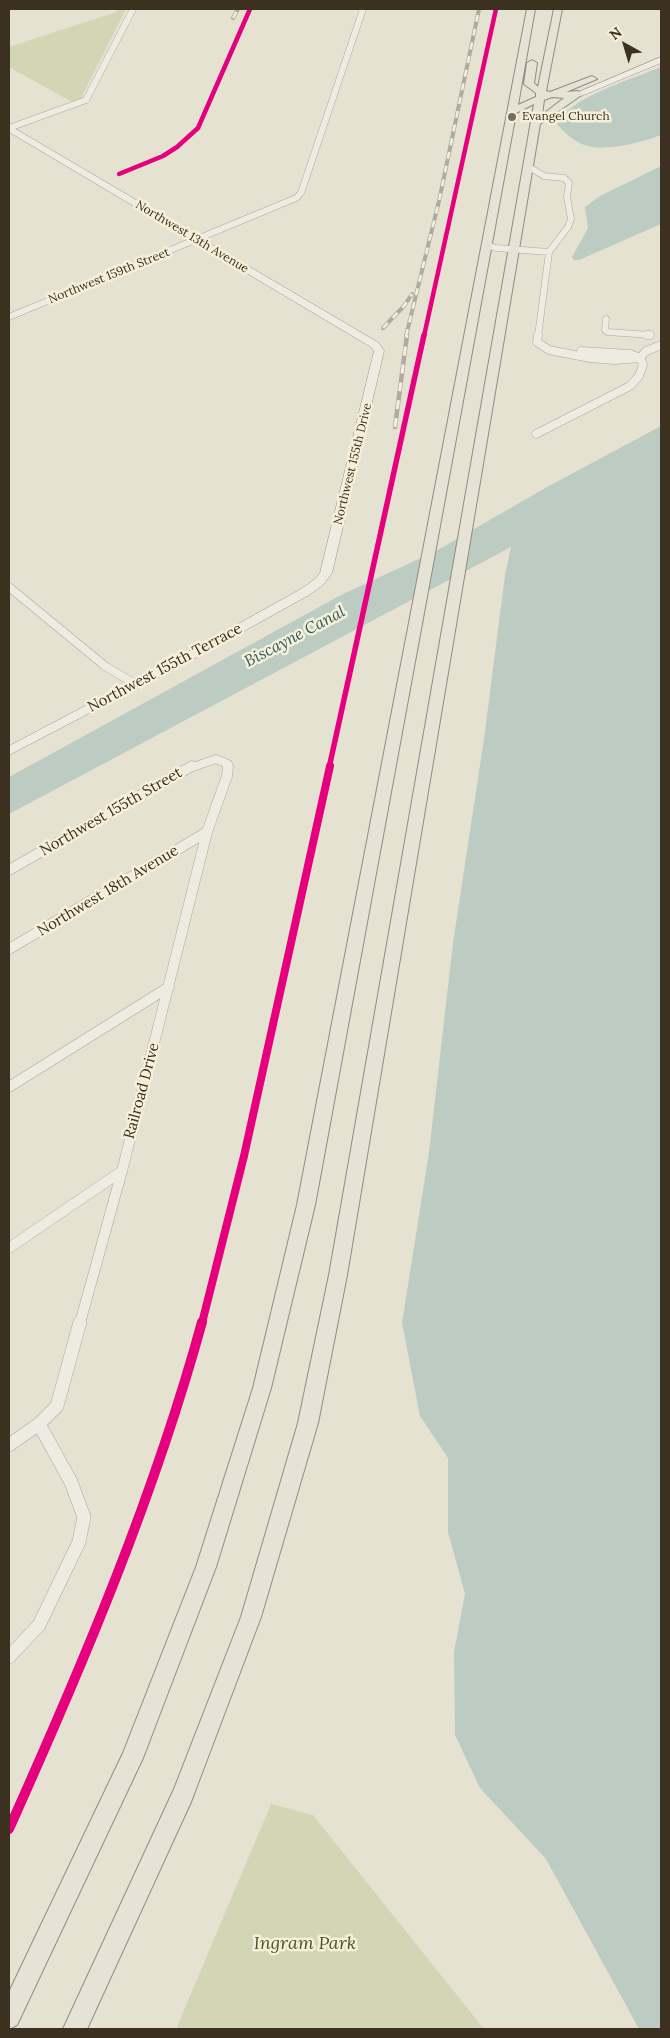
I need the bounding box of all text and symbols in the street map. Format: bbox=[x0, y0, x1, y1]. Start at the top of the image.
north arrow bbox=[600, 20, 650, 70]
text: N bbox=[606, 23, 625, 44]
place label: Evangel Church bbox=[522, 110, 610, 124]
marker: Evangel Church bbox=[506, 111, 518, 123]
street label: Northwest 13th Avenue bbox=[133, 198, 251, 276]
street label: Northwest 159th Street bbox=[46, 245, 172, 307]
street label: Northwest 155th Drive bbox=[331, 402, 375, 526]
water label: Biscayne Canal bbox=[241, 602, 349, 672]
street label: Northwest 155th Terrace bbox=[85, 620, 245, 716]
street label: Northwest 155th Street bbox=[37, 764, 185, 860]
street label: Northwest 18th Avenue bbox=[34, 842, 182, 940]
street label: Railroad Drive bbox=[121, 1041, 163, 1141]
park label: Ingram Park bbox=[254, 1933, 356, 1955]

